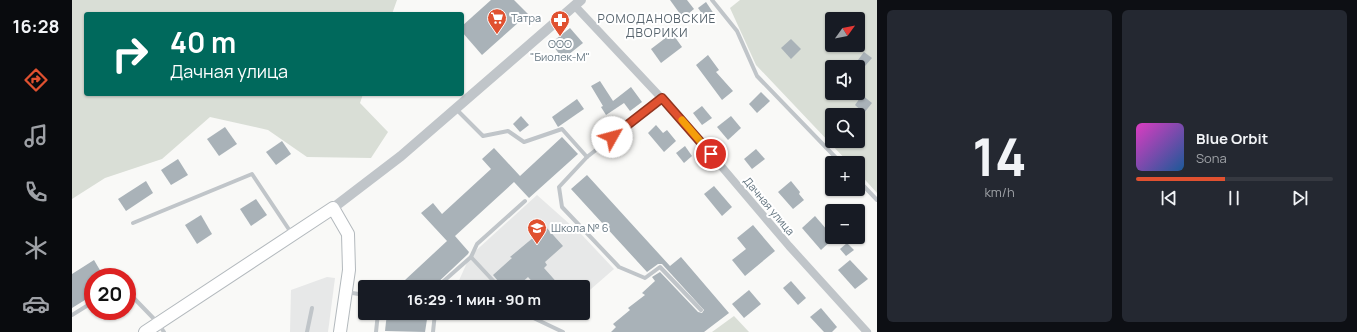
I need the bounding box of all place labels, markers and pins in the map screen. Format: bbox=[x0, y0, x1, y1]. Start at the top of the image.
supermarket icon: Татра bbox=[486, 7, 508, 35]
pharmacy icon: ООО "Биолек-М" bbox=[549, 9, 571, 37]
place label: Татра bbox=[511, 10, 541, 25]
place label: ООО "Биолек-М" bbox=[530, 36, 590, 64]
pin bbox=[694, 137, 728, 171]
school or university icon: Школа № 6 bbox=[526, 217, 548, 245]
place label: Школа № 6 bbox=[551, 220, 609, 235]

